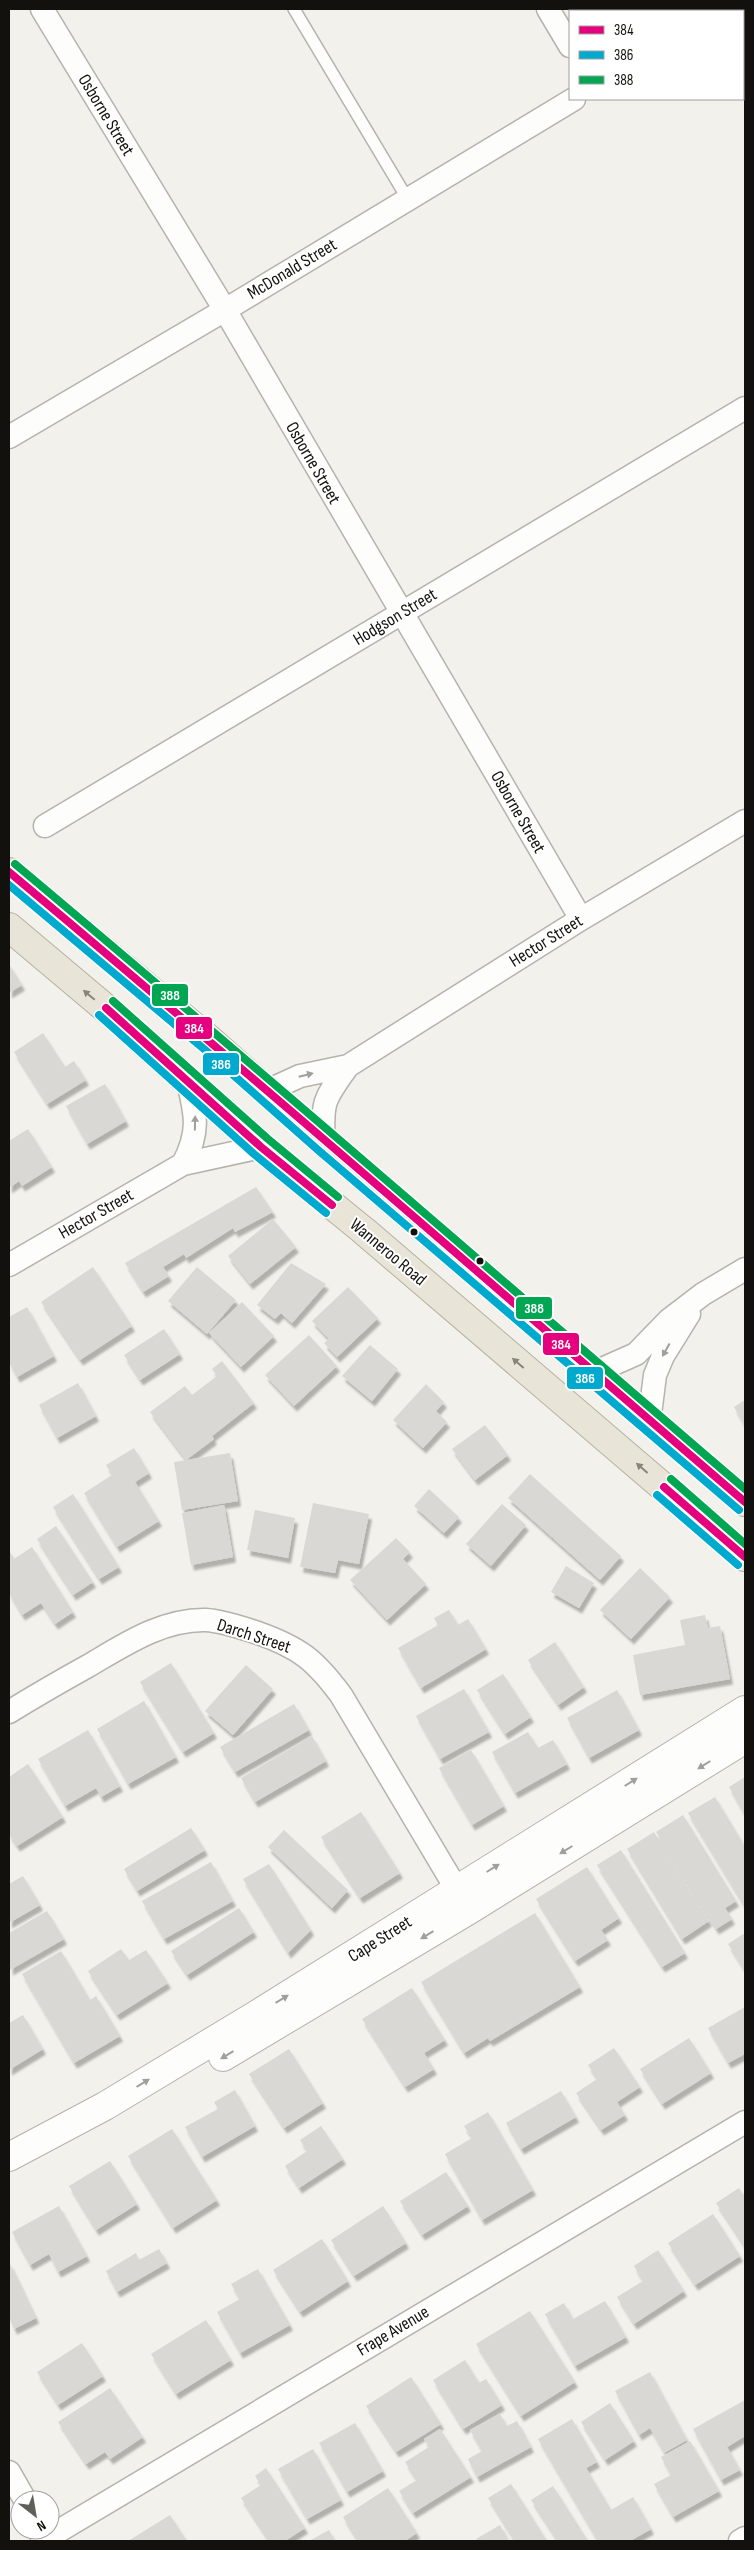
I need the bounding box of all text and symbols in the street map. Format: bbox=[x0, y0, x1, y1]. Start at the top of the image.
legend bbox=[569, 10, 744, 100]
text: 384 bbox=[614, 21, 633, 40]
text: 386 bbox=[614, 46, 633, 65]
street label: Osborne Street bbox=[74, 70, 139, 160]
text: 388 bbox=[614, 71, 633, 90]
street label: McDonald Street bbox=[243, 234, 341, 304]
street label: Osborne Street bbox=[281, 418, 345, 508]
street label: Hodgson Street bbox=[349, 584, 441, 650]
street label: Osborne Street bbox=[486, 767, 550, 857]
street label: Hector Street bbox=[506, 910, 587, 972]
line badge: 388 bbox=[151, 983, 189, 1007]
text: 388 bbox=[160, 987, 180, 1004]
one-way arrow bbox=[83, 989, 96, 1000]
line badge: 384 bbox=[175, 1016, 213, 1040]
text: 384 bbox=[184, 1020, 204, 1037]
line badge: 386 bbox=[202, 1052, 240, 1076]
text: 386 bbox=[211, 1056, 231, 1073]
one-way arrow bbox=[299, 1071, 314, 1079]
one-way arrow bbox=[191, 1115, 199, 1131]
street label: Hector Street bbox=[55, 1184, 137, 1244]
street label: Wanneroo Road bbox=[345, 1214, 431, 1290]
unlabelled marker bbox=[409, 1227, 419, 1237]
unlabelled marker bbox=[475, 1256, 485, 1266]
line badge: 388 bbox=[515, 1296, 553, 1320]
text: 388 bbox=[524, 1300, 544, 1317]
line badge: 384 bbox=[542, 1332, 580, 1356]
text: 384 bbox=[551, 1336, 571, 1353]
one-way arrow bbox=[662, 1343, 671, 1356]
one-way arrow bbox=[512, 1357, 525, 1368]
line badge: 386 bbox=[566, 1366, 604, 1390]
text: 386 bbox=[575, 1370, 595, 1387]
one-way arrow bbox=[636, 1462, 648, 1474]
street label: Darch Street bbox=[214, 1614, 294, 1658]
one-way arrow bbox=[697, 1760, 711, 1769]
one-way arrow bbox=[624, 1777, 637, 1786]
one-way arrow bbox=[559, 1846, 572, 1855]
one-way arrow bbox=[486, 1863, 500, 1872]
street label: Cape Street bbox=[344, 1911, 416, 1967]
one-way arrow bbox=[420, 1931, 435, 1939]
one-way arrow bbox=[276, 1994, 289, 2004]
one-way arrow bbox=[221, 2050, 234, 2059]
one-way arrow bbox=[137, 2078, 150, 2087]
street label: Frape Avenue bbox=[353, 2301, 433, 2361]
north arrow bbox=[10, 2490, 60, 2540]
text: N bbox=[34, 2517, 49, 2535]

